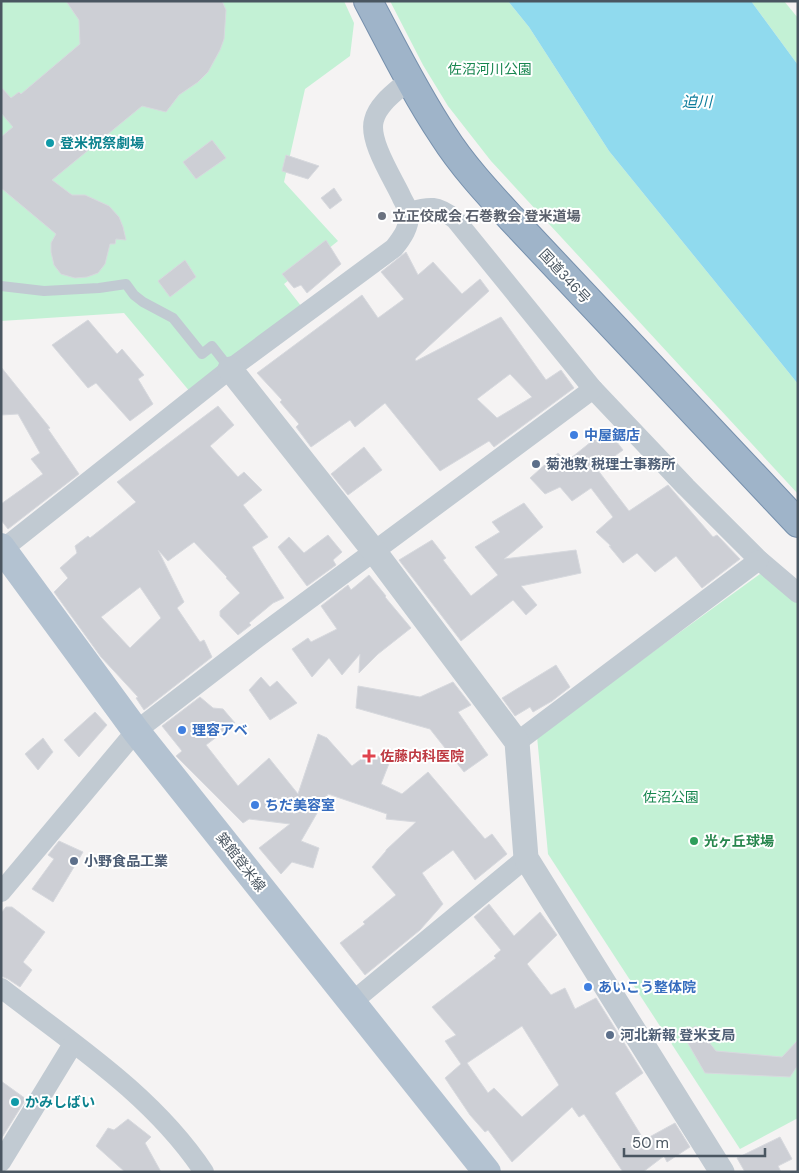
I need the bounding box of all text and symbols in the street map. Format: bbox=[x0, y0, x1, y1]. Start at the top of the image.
park label: 佐沼河川公園 bbox=[448, 60, 532, 78]
water label: 迫川 bbox=[682, 92, 714, 112]
place label: 登米祝祭劇場 bbox=[60, 134, 144, 152]
marker: 登米祝祭劇場 bbox=[44, 137, 56, 149]
place label: 立正佼成会 石巻教会 登米道場 bbox=[392, 207, 581, 225]
marker: 立正佼成会 石巻教会 登米道場 bbox=[376, 210, 388, 222]
street label: 国道346号 bbox=[535, 245, 595, 307]
place label: 中屋鋸店 bbox=[584, 426, 640, 444]
marker: 中屋鋸店 bbox=[568, 429, 580, 441]
place label: 菊池敦 税理士事務所 bbox=[546, 455, 675, 473]
marker: 菊池敦 税理士事務所 bbox=[530, 458, 542, 470]
place label: 理容アベ bbox=[192, 721, 248, 739]
marker: 理容アベ bbox=[176, 724, 188, 736]
place label: 佐藤内科医院 bbox=[380, 747, 464, 765]
marker: 佐藤内科医院 bbox=[362, 749, 376, 763]
park label: 佐沼公園 bbox=[643, 788, 699, 806]
place label: ちだ美容室 bbox=[265, 796, 335, 814]
marker: ちだ美容室 bbox=[249, 799, 261, 811]
street label: 築館登米線 bbox=[212, 829, 270, 895]
place label: 光ヶ丘球場 bbox=[704, 832, 774, 850]
marker: 光ヶ丘球場 bbox=[688, 835, 700, 847]
place label: 小野食品工業 bbox=[84, 852, 168, 870]
marker: 小野食品工業 bbox=[68, 855, 80, 867]
place label: あいこう整体院 bbox=[598, 978, 696, 996]
marker: あいこう整体院 bbox=[582, 981, 594, 993]
place label: 河北新報 登米支局 bbox=[620, 1026, 735, 1044]
marker: 河北新報 登米支局 bbox=[604, 1029, 616, 1041]
place label: かみしばい bbox=[25, 1093, 95, 1111]
marker: かみしばい bbox=[9, 1096, 21, 1108]
scale bar bbox=[624, 1126, 765, 1158]
text: 50 m bbox=[632, 1133, 669, 1153]

